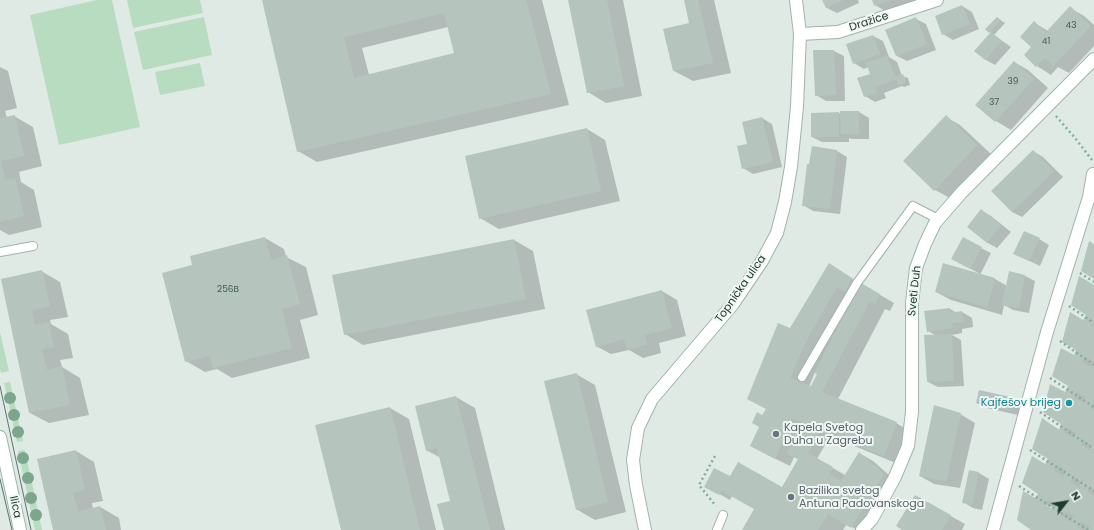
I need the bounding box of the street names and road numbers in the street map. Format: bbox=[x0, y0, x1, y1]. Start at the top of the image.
street label: Dražice bbox=[848, 9, 890, 35]
street label: Topnička ulica bbox=[713, 253, 769, 325]
street label: Sveti Duh bbox=[906, 265, 924, 317]
street label: Ilica bbox=[6, 495, 24, 519]

